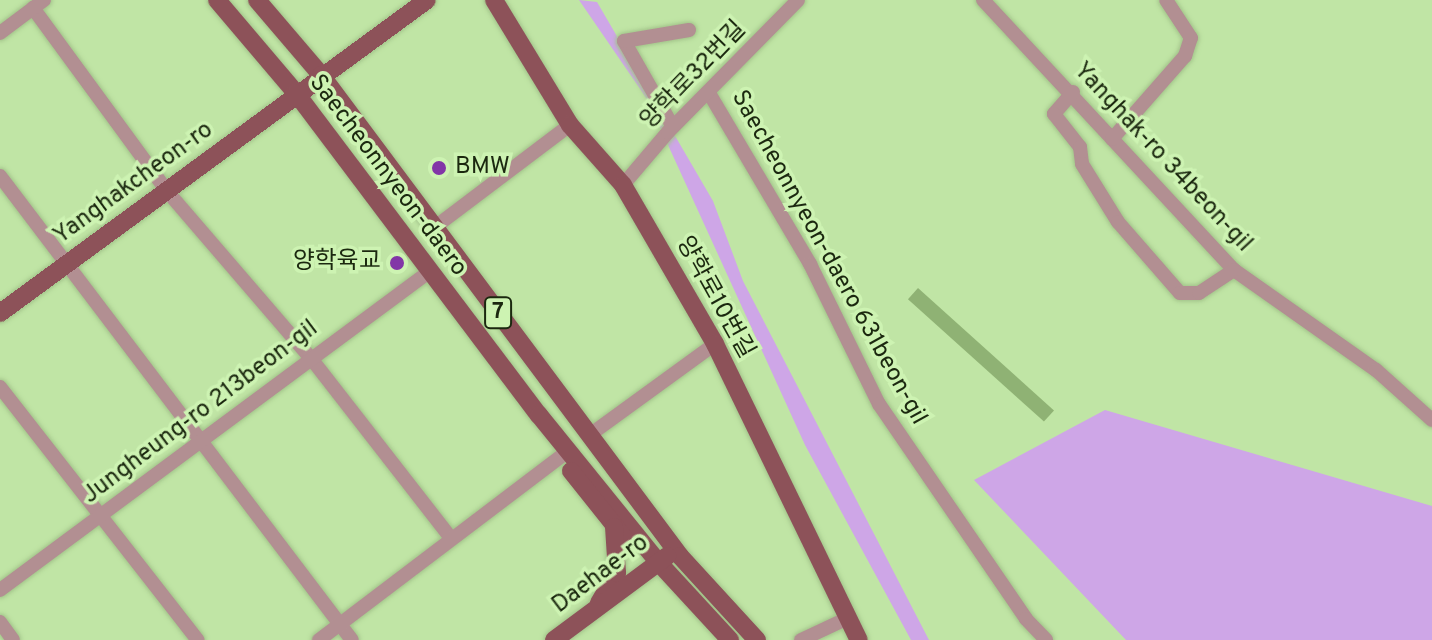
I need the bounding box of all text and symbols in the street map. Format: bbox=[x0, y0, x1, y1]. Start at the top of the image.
street label: 양학로32번길 bbox=[635, 16, 753, 136]
street label: Yanghak-ro 34beon-gil bbox=[1067, 57, 1257, 259]
street label: Saecheonnyeon-daero bbox=[302, 70, 472, 282]
street label: Saecheonnyeon-daero 631beon-gil bbox=[724, 86, 932, 430]
street label: Yanghakcheon-ro bbox=[49, 117, 219, 251]
place label: BMW bbox=[455, 154, 510, 182]
marker: BMW bbox=[430, 159, 448, 177]
street label: 양학로10번길 bbox=[669, 232, 759, 364]
place label: 양학육교 bbox=[293, 249, 381, 277]
marker: 양학육교 bbox=[388, 254, 406, 272]
road number: 7 bbox=[484, 295, 512, 331]
street label: Jungheung-ro 213beon-gil bbox=[78, 315, 324, 511]
street label: Daehae-ro bbox=[547, 529, 655, 621]

